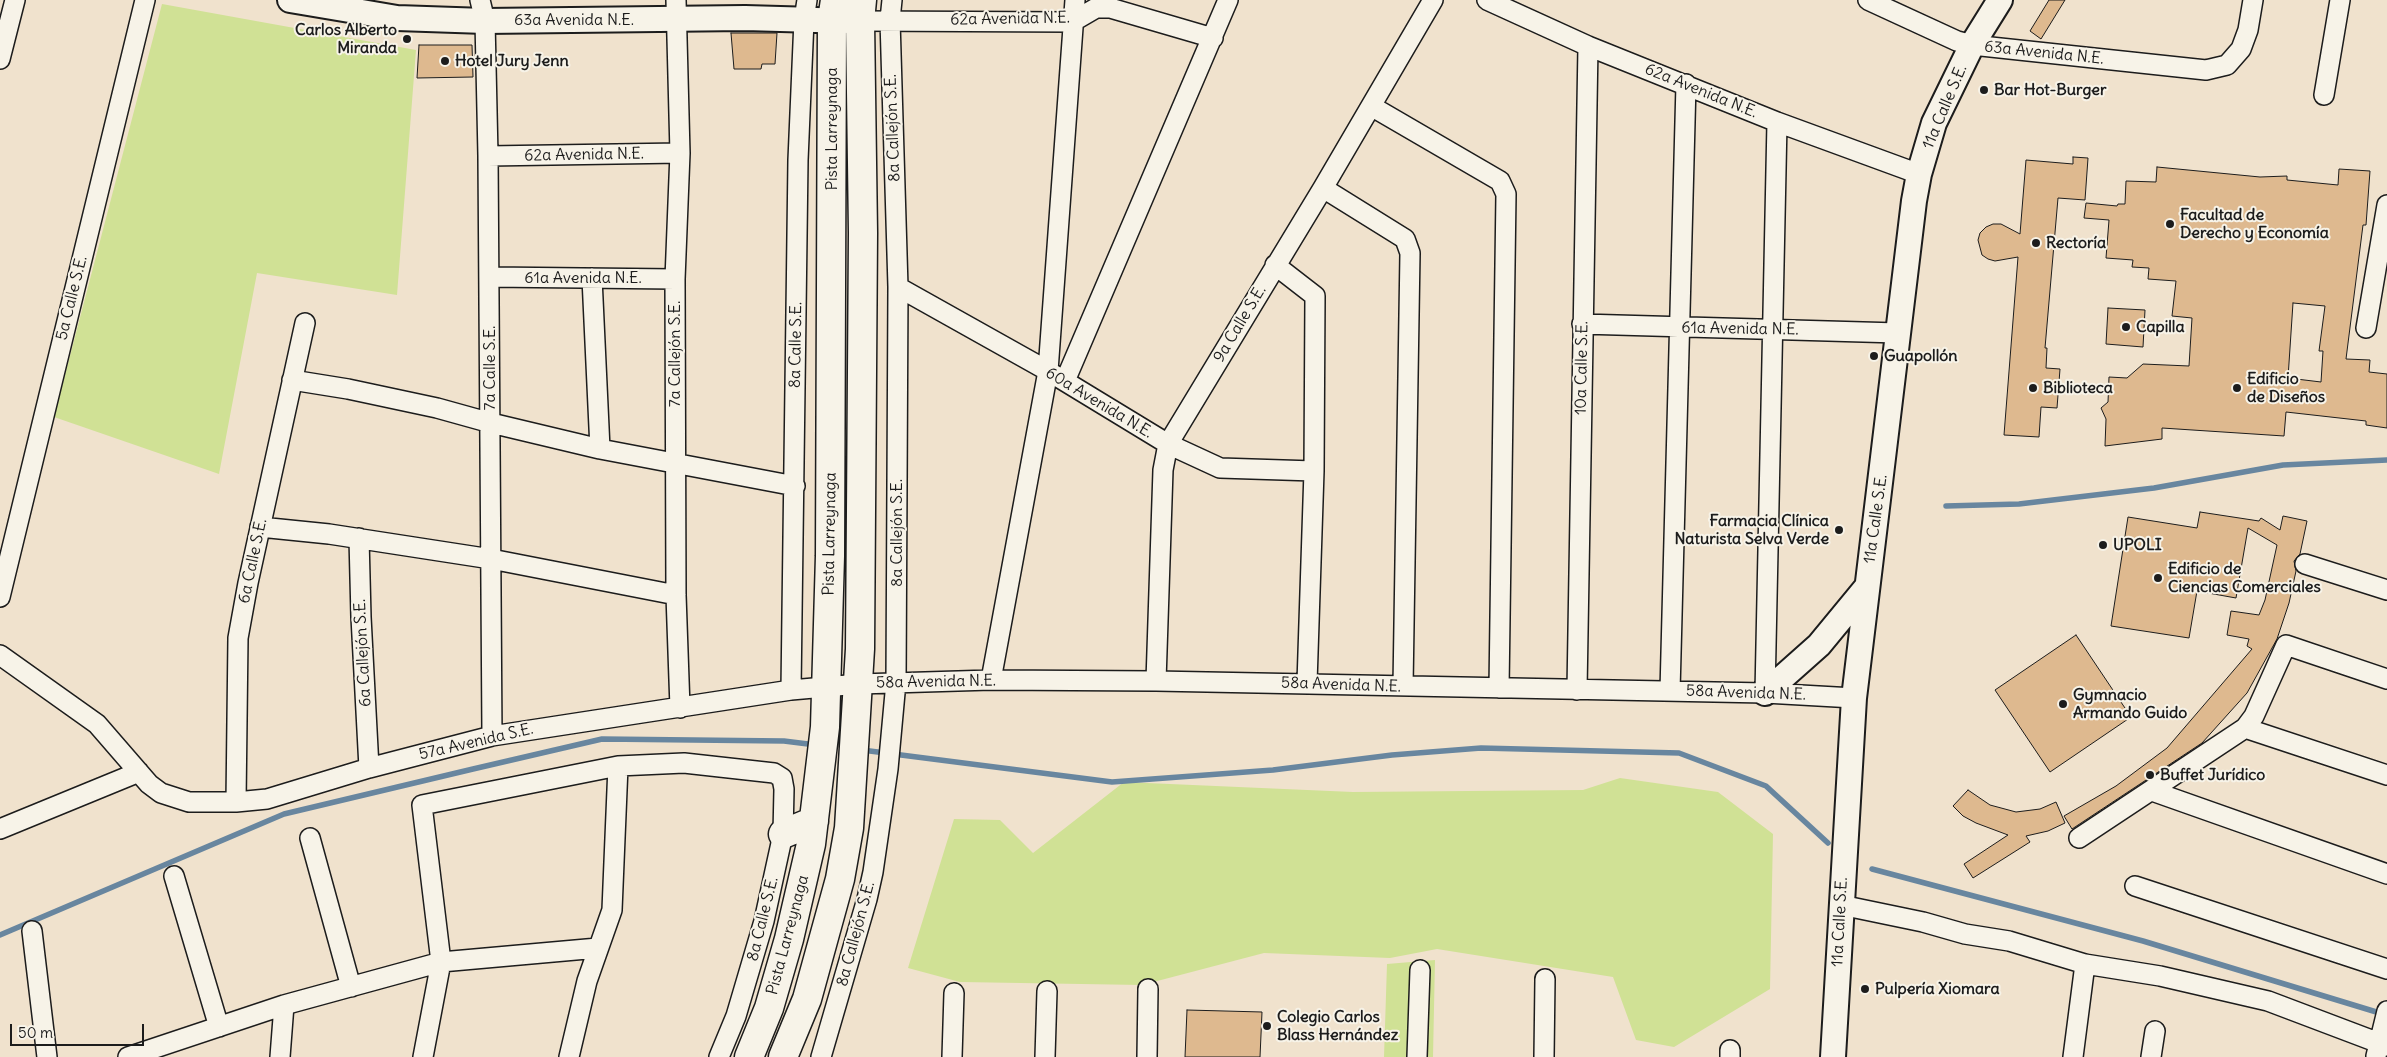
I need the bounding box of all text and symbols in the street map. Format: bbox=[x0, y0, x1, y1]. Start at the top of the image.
street label: 62a Avenida N.E. bbox=[950, 8, 1070, 30]
street label: 63a Avenida N.E. bbox=[514, 10, 634, 30]
place label: Carlos Alberto Miranda bbox=[295, 20, 397, 58]
marker: Carlos Alberto Miranda bbox=[401, 33, 413, 45]
street label: 63a Avenida N.E. bbox=[1983, 37, 2105, 69]
place label: Hotel Jury Jenn bbox=[455, 51, 569, 71]
marker: Hotel Jury Jenn bbox=[439, 55, 451, 67]
street label: 62a Avenida N.E. bbox=[1642, 60, 1760, 122]
street label: 11a Calle S.E. bbox=[1919, 62, 1971, 152]
street label: Pista Larreynaga bbox=[822, 67, 842, 191]
street label: 8a Callejón S.E. bbox=[882, 74, 904, 182]
place label: Bar Hot-Burger bbox=[1994, 80, 2106, 100]
marker: Bar Hot-Burger bbox=[1978, 84, 1990, 96]
street label: 62a Avenida N.E. bbox=[524, 144, 644, 166]
place label: Facultad de Derecho y Economía bbox=[2180, 205, 2329, 243]
marker: Facultad de Derecho y Economía bbox=[2164, 218, 2176, 230]
place label: Rectoría bbox=[2046, 233, 2106, 253]
marker: Rectoría bbox=[2030, 237, 2042, 249]
street label: 5a Calle S.E. bbox=[52, 254, 92, 342]
street label: 61a Avenida N.E. bbox=[524, 268, 642, 288]
street label: 9a Calle S.E. bbox=[1210, 282, 1270, 366]
street label: 7a Callejón S.E. bbox=[665, 301, 685, 407]
street label: 8a Calle S.E. bbox=[786, 302, 806, 388]
place label: Capilla bbox=[2136, 317, 2185, 337]
street label: 61a Avenida N.E. bbox=[1681, 318, 1799, 340]
street label: 10a Calle S.E. bbox=[1572, 321, 1592, 415]
marker: Capilla bbox=[2120, 321, 2132, 333]
street label: 7a Calle S.E. bbox=[480, 326, 500, 410]
place label: Guapollón bbox=[1884, 346, 1958, 366]
marker: Guapollón bbox=[1868, 350, 1880, 362]
street label: 60a Avenida N.E. bbox=[1042, 363, 1156, 443]
place label: Edificio de Diseños bbox=[2247, 369, 2325, 407]
place label: Biblioteca bbox=[2043, 378, 2113, 398]
marker: Biblioteca bbox=[2027, 382, 2039, 394]
marker: Edificio de Diseños bbox=[2231, 382, 2243, 394]
street label: Pista Larreynaga bbox=[819, 472, 841, 596]
street label: 11a Calle S.E. bbox=[1860, 473, 1892, 565]
street label: 8a Callejón S.E. bbox=[887, 479, 907, 587]
place label: Farmacia Clínica Naturista Selva Verde bbox=[1674, 511, 1829, 549]
street label: 6a Calle S.E. bbox=[235, 517, 271, 605]
marker: Farmacia Clínica Naturista Selva Verde bbox=[1833, 524, 1845, 536]
place label: UPOLI bbox=[2113, 535, 2162, 555]
marker: UPOLI bbox=[2097, 539, 2109, 551]
place label: Edificio de Ciencias Comerciales bbox=[2168, 559, 2321, 597]
marker: Edificio de Ciencias Comerciales bbox=[2152, 572, 2164, 584]
street label: 6a Callejón S.E. bbox=[351, 599, 375, 707]
street label: 58a Avenida N.E. bbox=[876, 671, 996, 693]
street label: 58a Avenida N.E. bbox=[1281, 673, 1401, 697]
street label: 58a Avenida N.E. bbox=[1686, 681, 1806, 705]
place label: Gymnacio Armando Guido bbox=[2073, 685, 2187, 723]
marker: Gymnacio Armando Guido bbox=[2057, 698, 2069, 710]
street label: 57a Avenida S.E. bbox=[417, 720, 535, 764]
place label: Buffet Jurídico bbox=[2160, 765, 2265, 785]
marker: Buffet Jurídico bbox=[2144, 769, 2156, 781]
street label: Pista Larreynaga bbox=[763, 873, 813, 997]
street label: 8a Calle S.E. bbox=[743, 875, 783, 963]
street label: 11a Calle S.E. bbox=[1828, 877, 1852, 967]
street label: 8a Callejón S.E. bbox=[833, 879, 879, 989]
place label: Pulpería Xiomara bbox=[1875, 979, 2000, 999]
marker: Pulpería Xiomara bbox=[1859, 983, 1871, 995]
place label: Colegio Carlos Blass Hernández bbox=[1277, 1007, 1398, 1045]
scale bar bbox=[12, 1014, 146, 1046]
marker: Colegio Carlos Blass Hernández bbox=[1261, 1020, 1273, 1032]
text: 50 m bbox=[18, 1023, 53, 1042]

